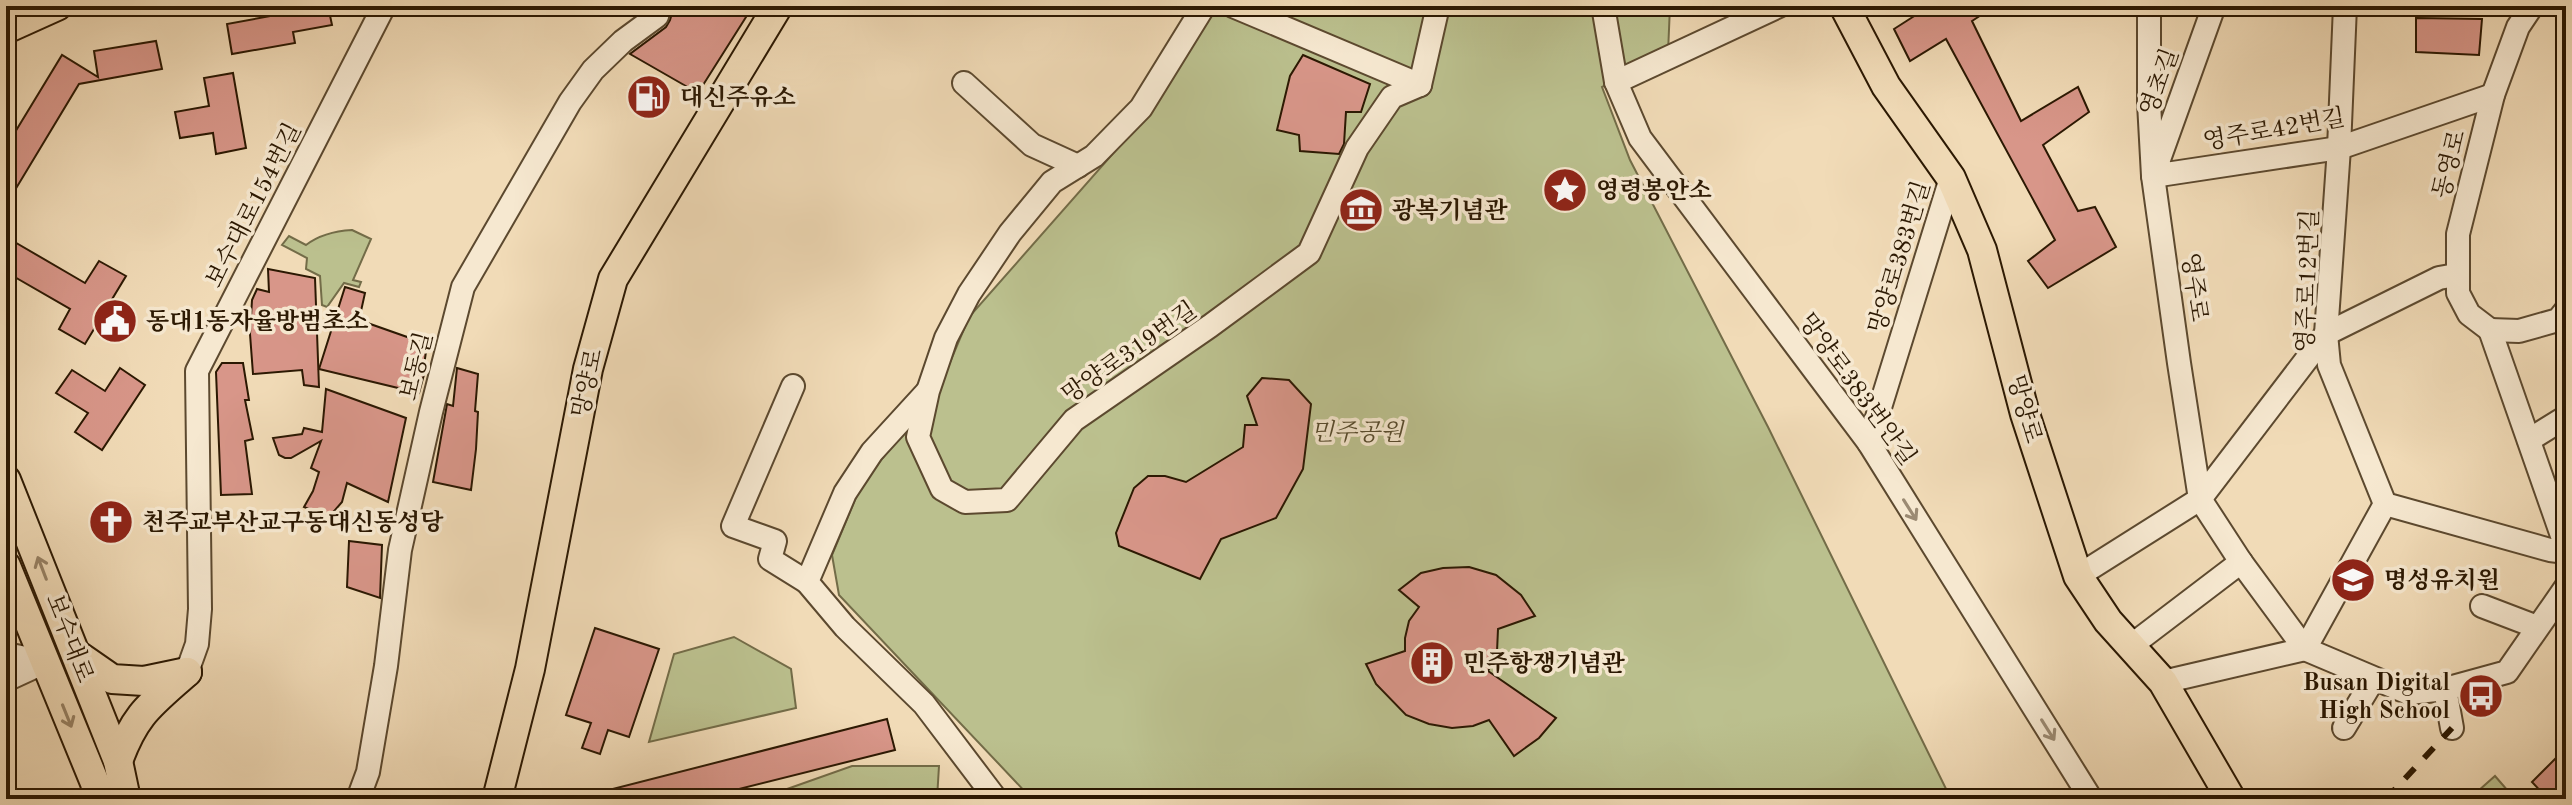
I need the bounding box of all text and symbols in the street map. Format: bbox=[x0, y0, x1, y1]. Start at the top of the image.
street label: 영초길 bbox=[2136, 45, 2184, 119]
fuel station icon: 대신주유소 bbox=[625, 73, 673, 121]
place label: 대신주유소 bbox=[680, 84, 796, 111]
street label: 영주로42번길 bbox=[2201, 105, 2347, 155]
street label: 보수대로154번길 bbox=[201, 119, 307, 292]
street label: 동영로 bbox=[2429, 127, 2471, 201]
place icon: 영령봉안소 bbox=[1541, 166, 1589, 214]
place label: 영령봉안소 bbox=[1596, 177, 1712, 204]
street label: 망양로383번길 bbox=[1864, 178, 1935, 336]
museum icon: 광복기념관 bbox=[1337, 186, 1385, 234]
place label: 광복기념관 bbox=[1392, 197, 1508, 224]
street label: 영주로12번길 bbox=[2292, 209, 2324, 353]
street label: 영주로 bbox=[2176, 251, 2212, 323]
public building icon: 동대1동자율방범초소 bbox=[91, 297, 139, 345]
street label: 망양로319번길 bbox=[1058, 297, 1202, 409]
place label: 동대1동자율방범초소 bbox=[146, 308, 369, 335]
street label: 망양로383번안길 bbox=[1794, 309, 1921, 470]
street label: 보동길 bbox=[396, 329, 438, 403]
street label: 망양로 bbox=[568, 346, 608, 420]
street label: 망양로 bbox=[2002, 372, 2046, 446]
park label: 민주공원 bbox=[1311, 419, 1405, 446]
church icon: 천주교부산교구동대신동성당 bbox=[87, 498, 135, 546]
one-way arrow bbox=[1903, 498, 1919, 521]
place label: 천주교부산교구동대신동성당 bbox=[142, 509, 444, 536]
one-way arrow bbox=[34, 556, 49, 581]
school or university icon: 명성유치원 bbox=[2329, 556, 2377, 604]
place label: 명성유치원 bbox=[2384, 567, 2500, 594]
street label: 보수대로 bbox=[40, 590, 98, 686]
building icon: 민주항쟁기념관 bbox=[1408, 639, 1456, 687]
place label: 민주항쟁기념관 bbox=[1463, 650, 1625, 677]
place label: Busan Digital High School bbox=[2302, 672, 2450, 724]
bus stop icon: Busan Digital High School bbox=[2457, 672, 2505, 720]
one-way arrow bbox=[61, 703, 76, 728]
one-way arrow bbox=[2040, 718, 2056, 741]

